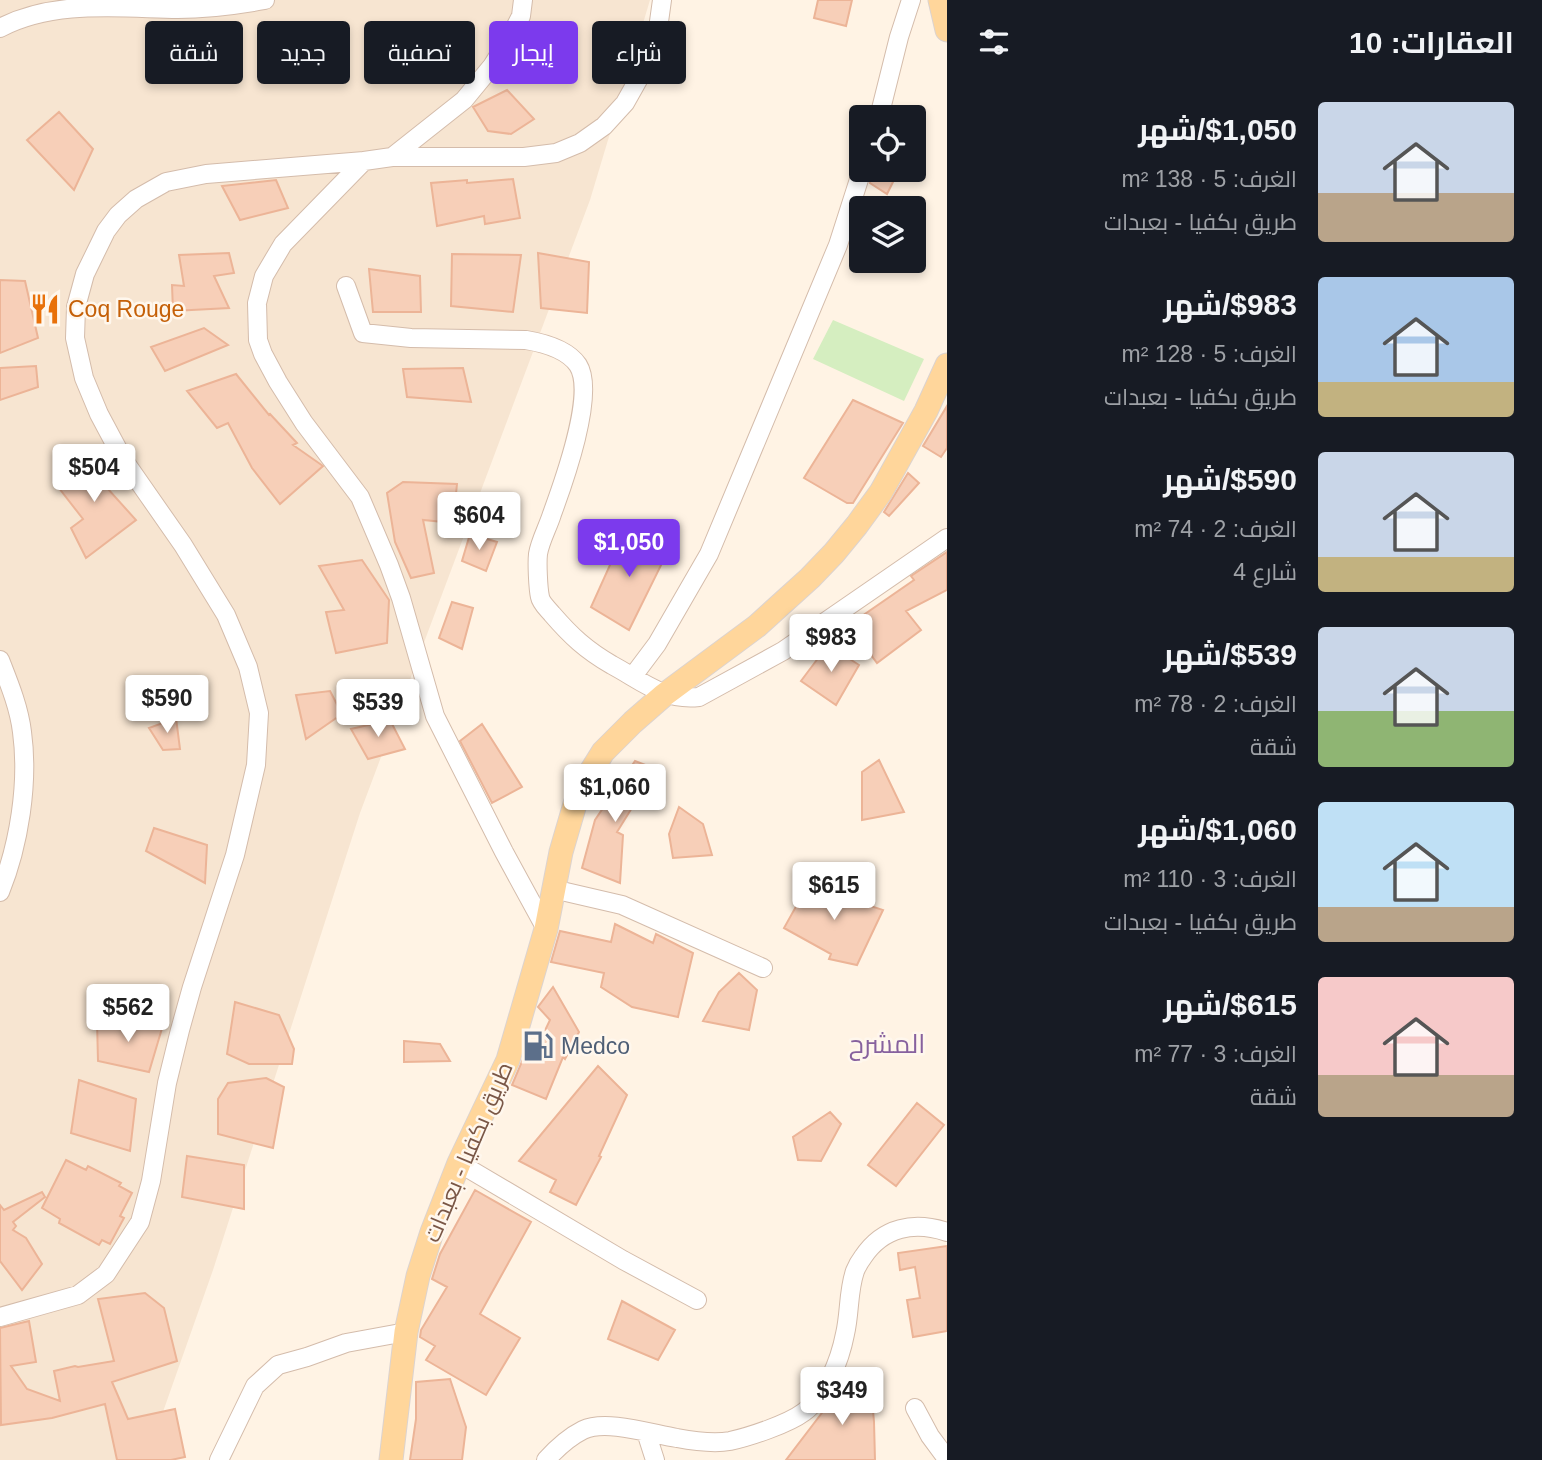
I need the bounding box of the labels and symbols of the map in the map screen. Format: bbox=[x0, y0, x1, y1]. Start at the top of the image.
restaurant icon: Coq Rouge bbox=[28, 292, 62, 326]
place label: Coq Rouge bbox=[68, 296, 184, 322]
pin: $504 bbox=[53, 444, 135, 504]
pin: $604 bbox=[438, 492, 520, 552]
pin: $1,050 bbox=[572, 520, 686, 579]
pin: $983 bbox=[790, 614, 872, 674]
pin: $590 bbox=[126, 676, 208, 735]
pin: $539 bbox=[337, 680, 419, 739]
pin: $1,060 bbox=[558, 764, 672, 824]
pin: $615 bbox=[793, 862, 875, 922]
pin: $562 bbox=[87, 984, 169, 1044]
fuel station icon: Medco bbox=[521, 1029, 555, 1063]
district label: المشرح bbox=[849, 1029, 925, 1061]
place label: Medco bbox=[561, 1033, 630, 1059]
street label: طريق بكفيا - بعبدات bbox=[418, 1058, 519, 1246]
pin: $349 bbox=[801, 1368, 883, 1427]

